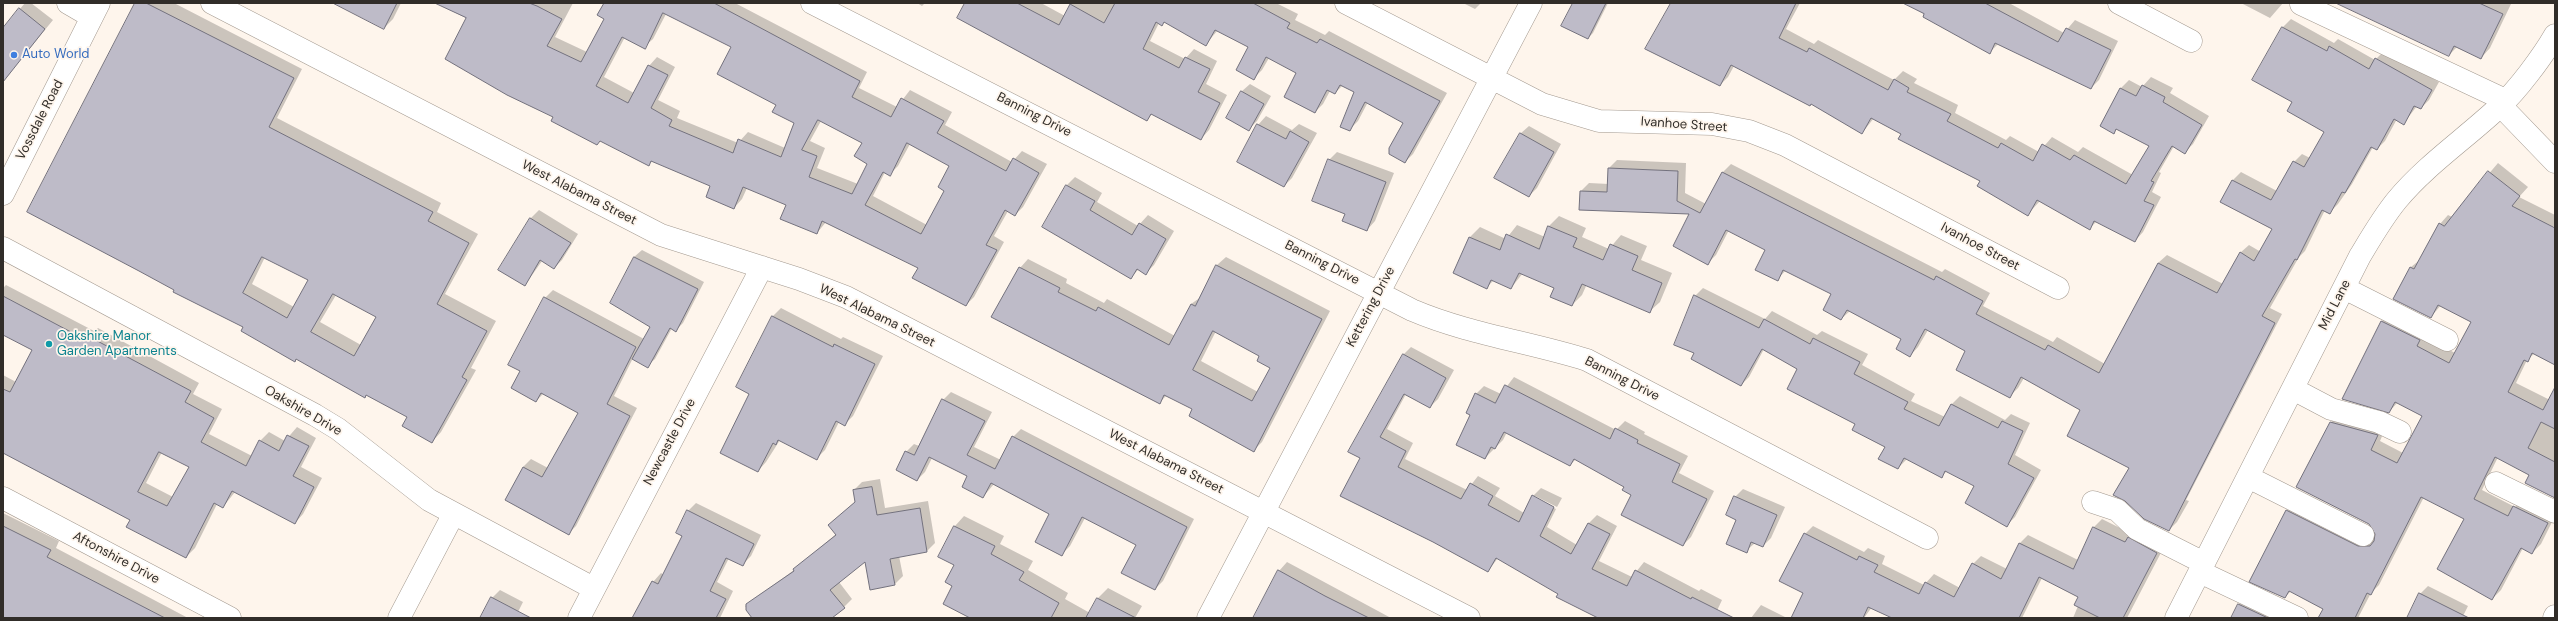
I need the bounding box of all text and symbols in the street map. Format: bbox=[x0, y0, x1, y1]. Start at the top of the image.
place label: Auto World bbox=[22, 47, 90, 63]
marker: Auto World bbox=[9, 50, 19, 60]
street label: Vossdale Road bbox=[13, 77, 67, 163]
street label: Banning Drive bbox=[994, 89, 1074, 141]
street label: Ivanhoe Street bbox=[1640, 114, 1728, 136]
street label: West Alabama Street bbox=[519, 157, 639, 229]
street label: Ivanhoe Street bbox=[1938, 220, 2022, 274]
street label: Banning Drive bbox=[1282, 237, 1362, 289]
street label: Kettering Drive bbox=[1343, 264, 1399, 350]
street label: Mid Lane bbox=[2316, 277, 2354, 333]
street label: West Alabama Street bbox=[817, 281, 937, 351]
place label: Oakshire Manor Garden Apartments bbox=[57, 329, 177, 360]
marker: Oakshire Manor Garden Apartments bbox=[44, 339, 54, 349]
street label: Banning Drive bbox=[1582, 353, 1662, 405]
street label: Oakshire Drive bbox=[262, 383, 344, 439]
street label: Newcastle Drive bbox=[641, 396, 699, 488]
street label: West Alabama Street bbox=[1106, 426, 1226, 498]
street label: Aftonshire Drive bbox=[70, 529, 162, 587]

